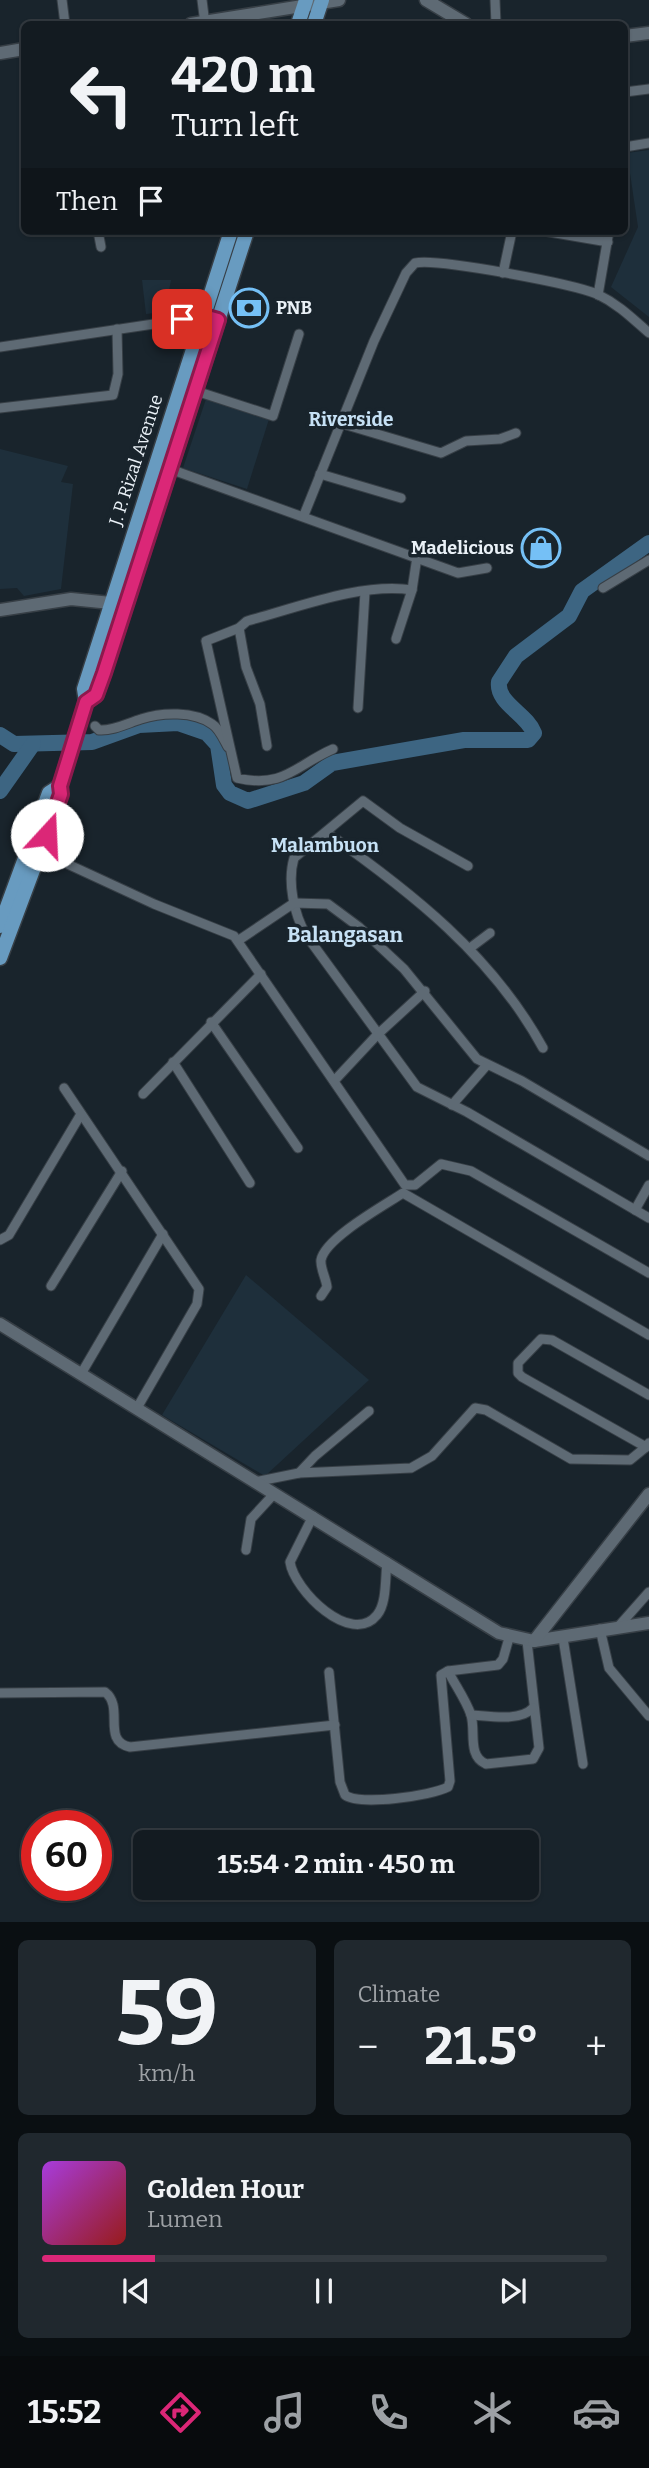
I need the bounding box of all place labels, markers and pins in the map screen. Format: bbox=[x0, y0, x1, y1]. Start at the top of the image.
bank icon: PNB bbox=[228, 287, 270, 329]
pin bbox=[152, 289, 212, 349]
place label: PNB bbox=[276, 297, 312, 319]
shop icon: Madelicious bbox=[520, 527, 562, 569]
place label: Madelicious bbox=[411, 537, 514, 559]

